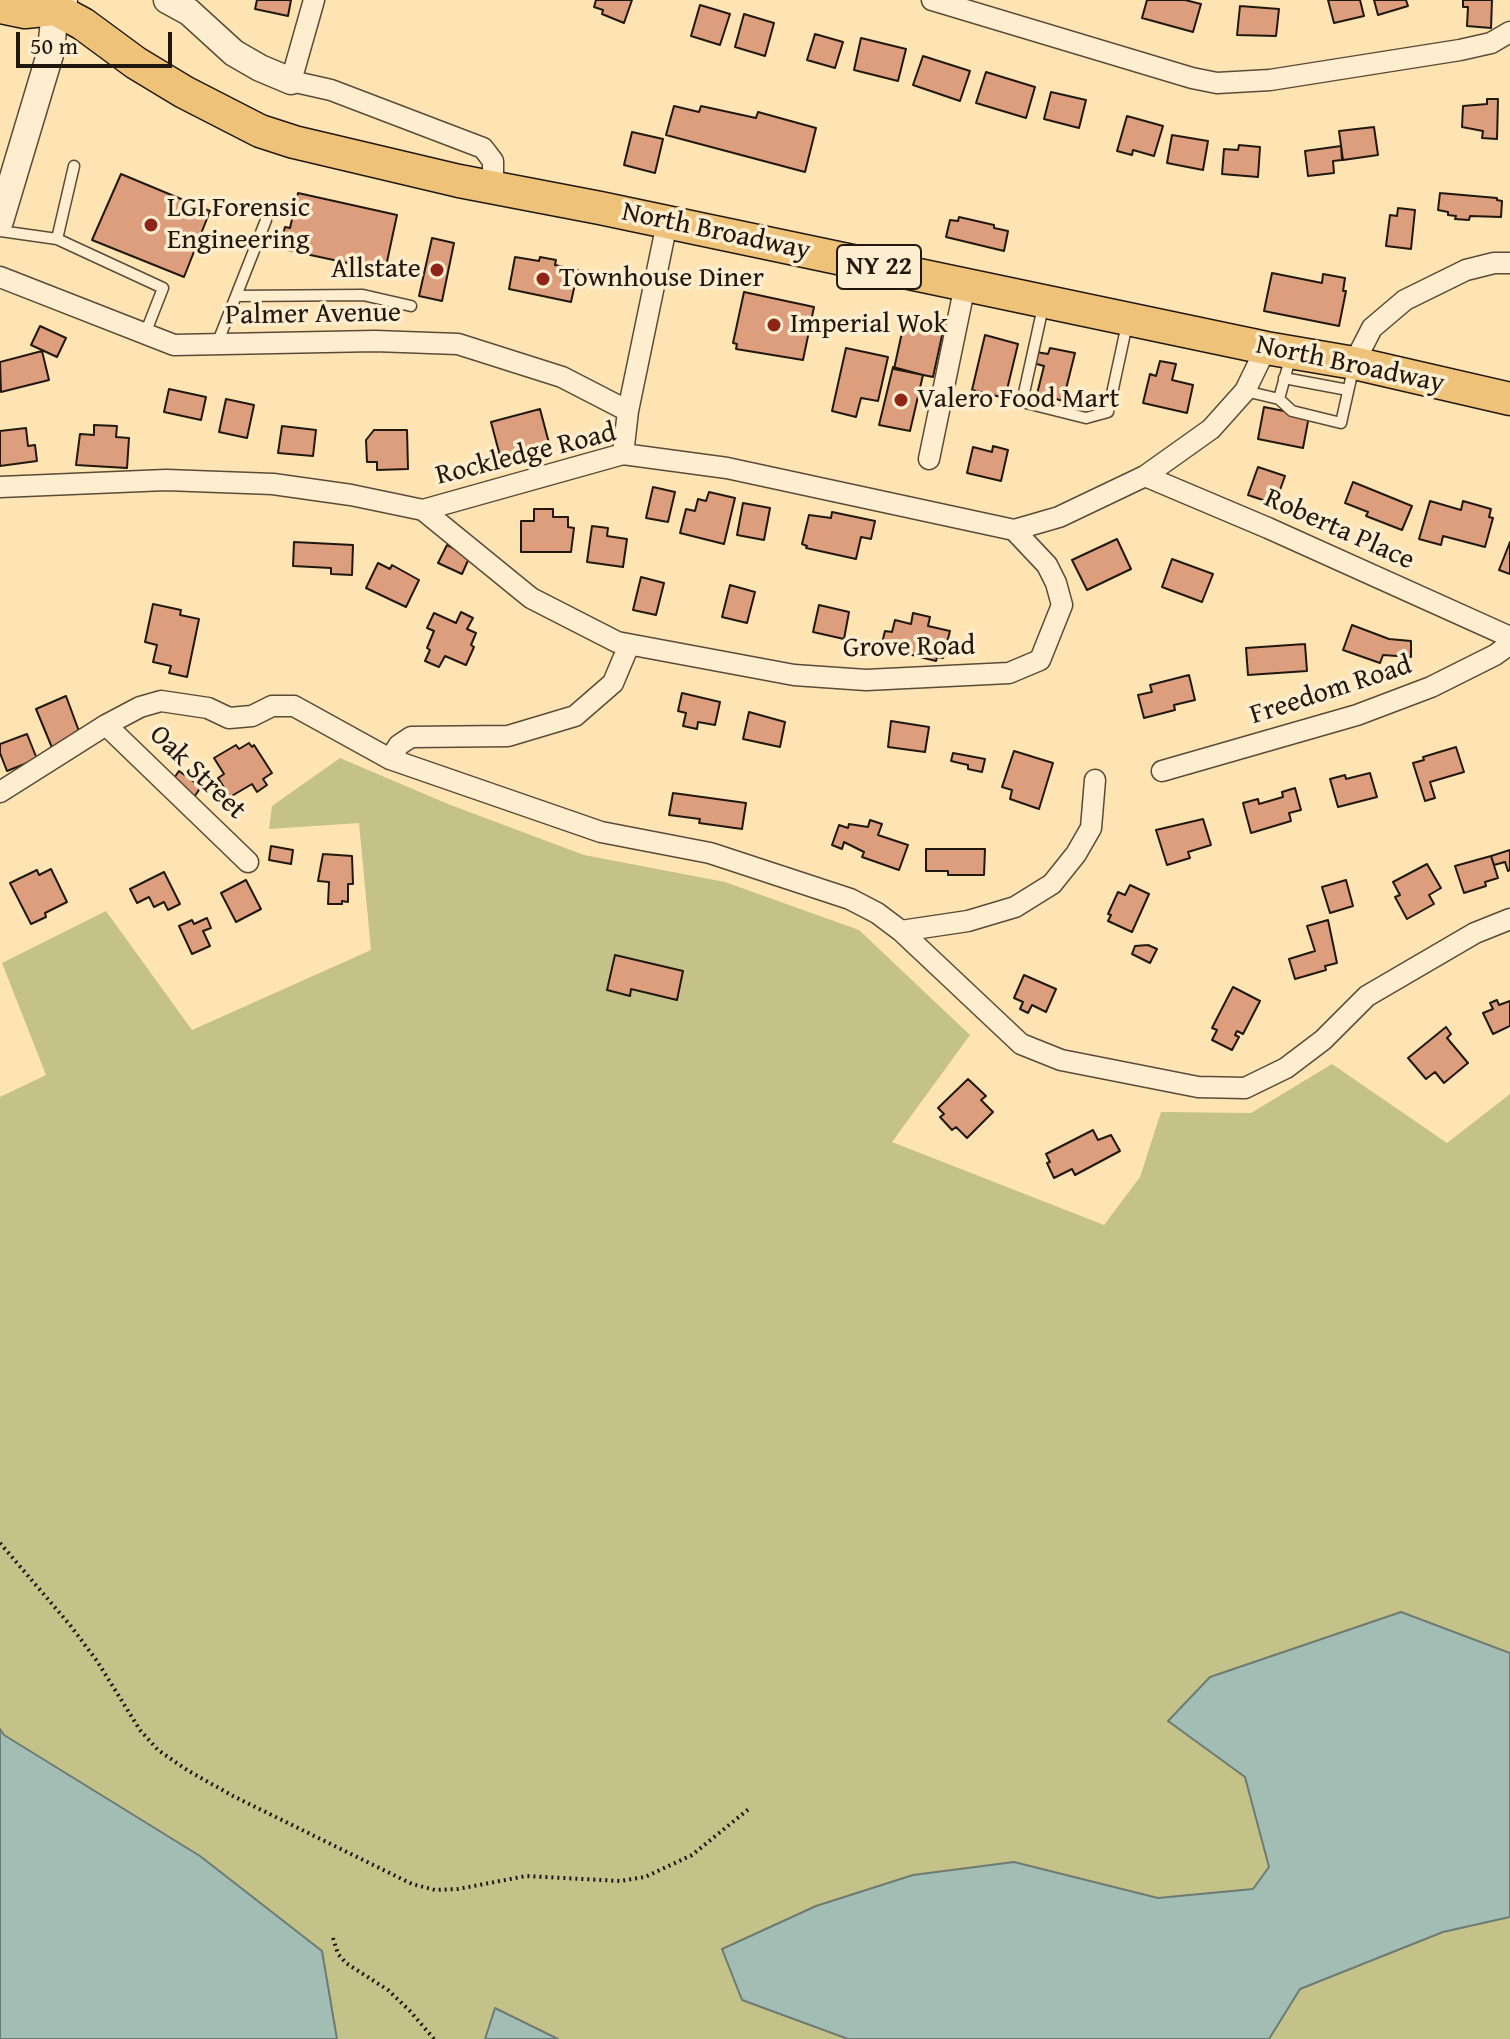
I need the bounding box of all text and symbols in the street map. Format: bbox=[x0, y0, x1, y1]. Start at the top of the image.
scale bar bbox=[20, 16, 176, 66]
text: 50 m bbox=[30, 28, 78, 63]
place label: LGI Forensic Engineering bbox=[167, 192, 310, 258]
street label: North Broadway bbox=[619, 196, 813, 268]
marker: LGI Forensic Engineering bbox=[142, 216, 160, 234]
road number: NY 22 bbox=[837, 245, 921, 289]
place label: Allstate bbox=[331, 253, 421, 287]
marker: Allstate bbox=[428, 261, 446, 279]
place label: Townhouse Diner bbox=[559, 262, 764, 296]
marker: Townhouse Diner bbox=[534, 270, 552, 288]
street label: Palmer Avenue bbox=[225, 297, 401, 333]
place label: Imperial Wok bbox=[790, 308, 948, 342]
marker: Imperial Wok bbox=[765, 316, 783, 334]
street label: North Broadway bbox=[1253, 329, 1447, 401]
place label: Valero Food Mart bbox=[917, 383, 1119, 417]
marker: Valero Food Mart bbox=[892, 391, 910, 409]
street label: Rockledge Road bbox=[432, 416, 620, 494]
street label: Roberta Place bbox=[1259, 482, 1419, 578]
street label: Grove Road bbox=[842, 630, 976, 666]
street label: Freedom Road bbox=[1246, 649, 1416, 733]
street label: Oak Street bbox=[142, 719, 252, 827]

